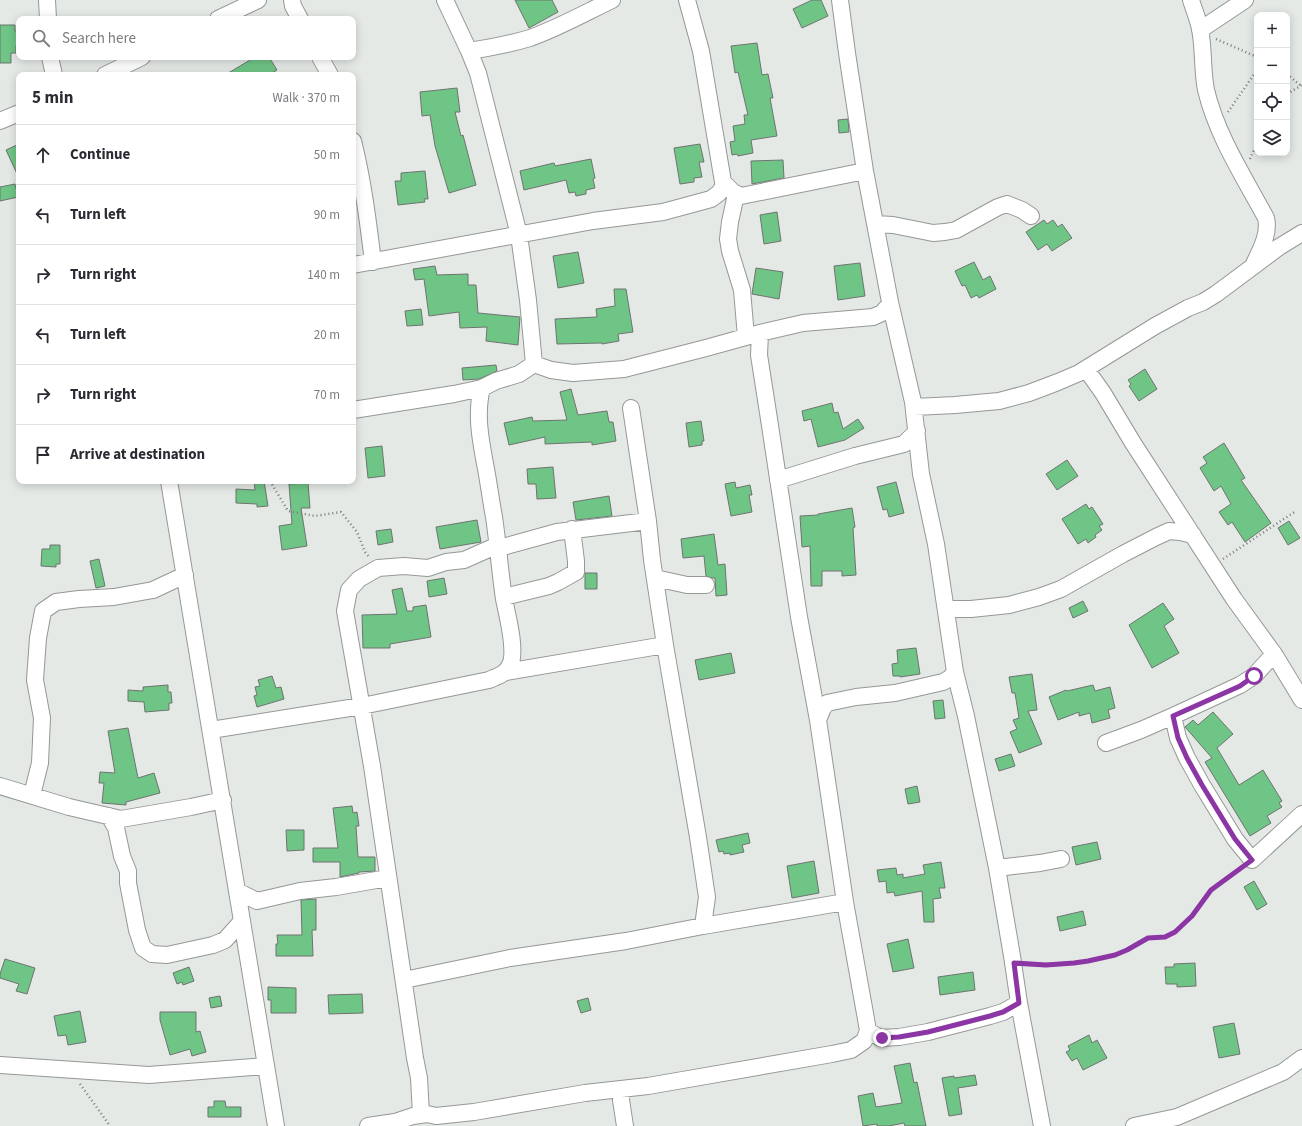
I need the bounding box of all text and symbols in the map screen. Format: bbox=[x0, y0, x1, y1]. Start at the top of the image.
map controls bbox=[1254, 12, 1290, 156]
button: + bbox=[1254, 12, 1290, 48]
search box bbox=[16, 16, 356, 60]
icon: search bbox=[30, 27, 52, 49]
text: Search here bbox=[62, 28, 136, 49]
button: − bbox=[1254, 48, 1290, 84]
button: locate bbox=[1254, 84, 1290, 120]
text: 5 min bbox=[32, 86, 73, 110]
text: Walk · 370 m bbox=[272, 89, 340, 107]
button: layers bbox=[1254, 120, 1290, 156]
icon: ahead bbox=[32, 144, 54, 166]
text: Continue bbox=[70, 144, 130, 165]
text: 50 m bbox=[314, 146, 340, 164]
icon: left bbox=[32, 204, 54, 226]
text: Turn left bbox=[70, 204, 126, 225]
text: 90 m bbox=[314, 206, 340, 224]
icon: right bbox=[32, 264, 54, 286]
text: Turn right bbox=[70, 264, 136, 285]
text: 140 m bbox=[307, 266, 340, 284]
icon: left bbox=[32, 324, 54, 346]
text: Turn left bbox=[70, 324, 126, 345]
text: 20 m bbox=[314, 326, 340, 344]
icon: right bbox=[32, 384, 54, 406]
text: Turn right bbox=[70, 384, 136, 405]
text: 70 m bbox=[314, 386, 340, 404]
icon: arrive bbox=[32, 444, 54, 466]
text: Arrive at destination bbox=[70, 444, 205, 465]
route start bbox=[1245, 667, 1263, 685]
route end bbox=[873, 1029, 891, 1047]

